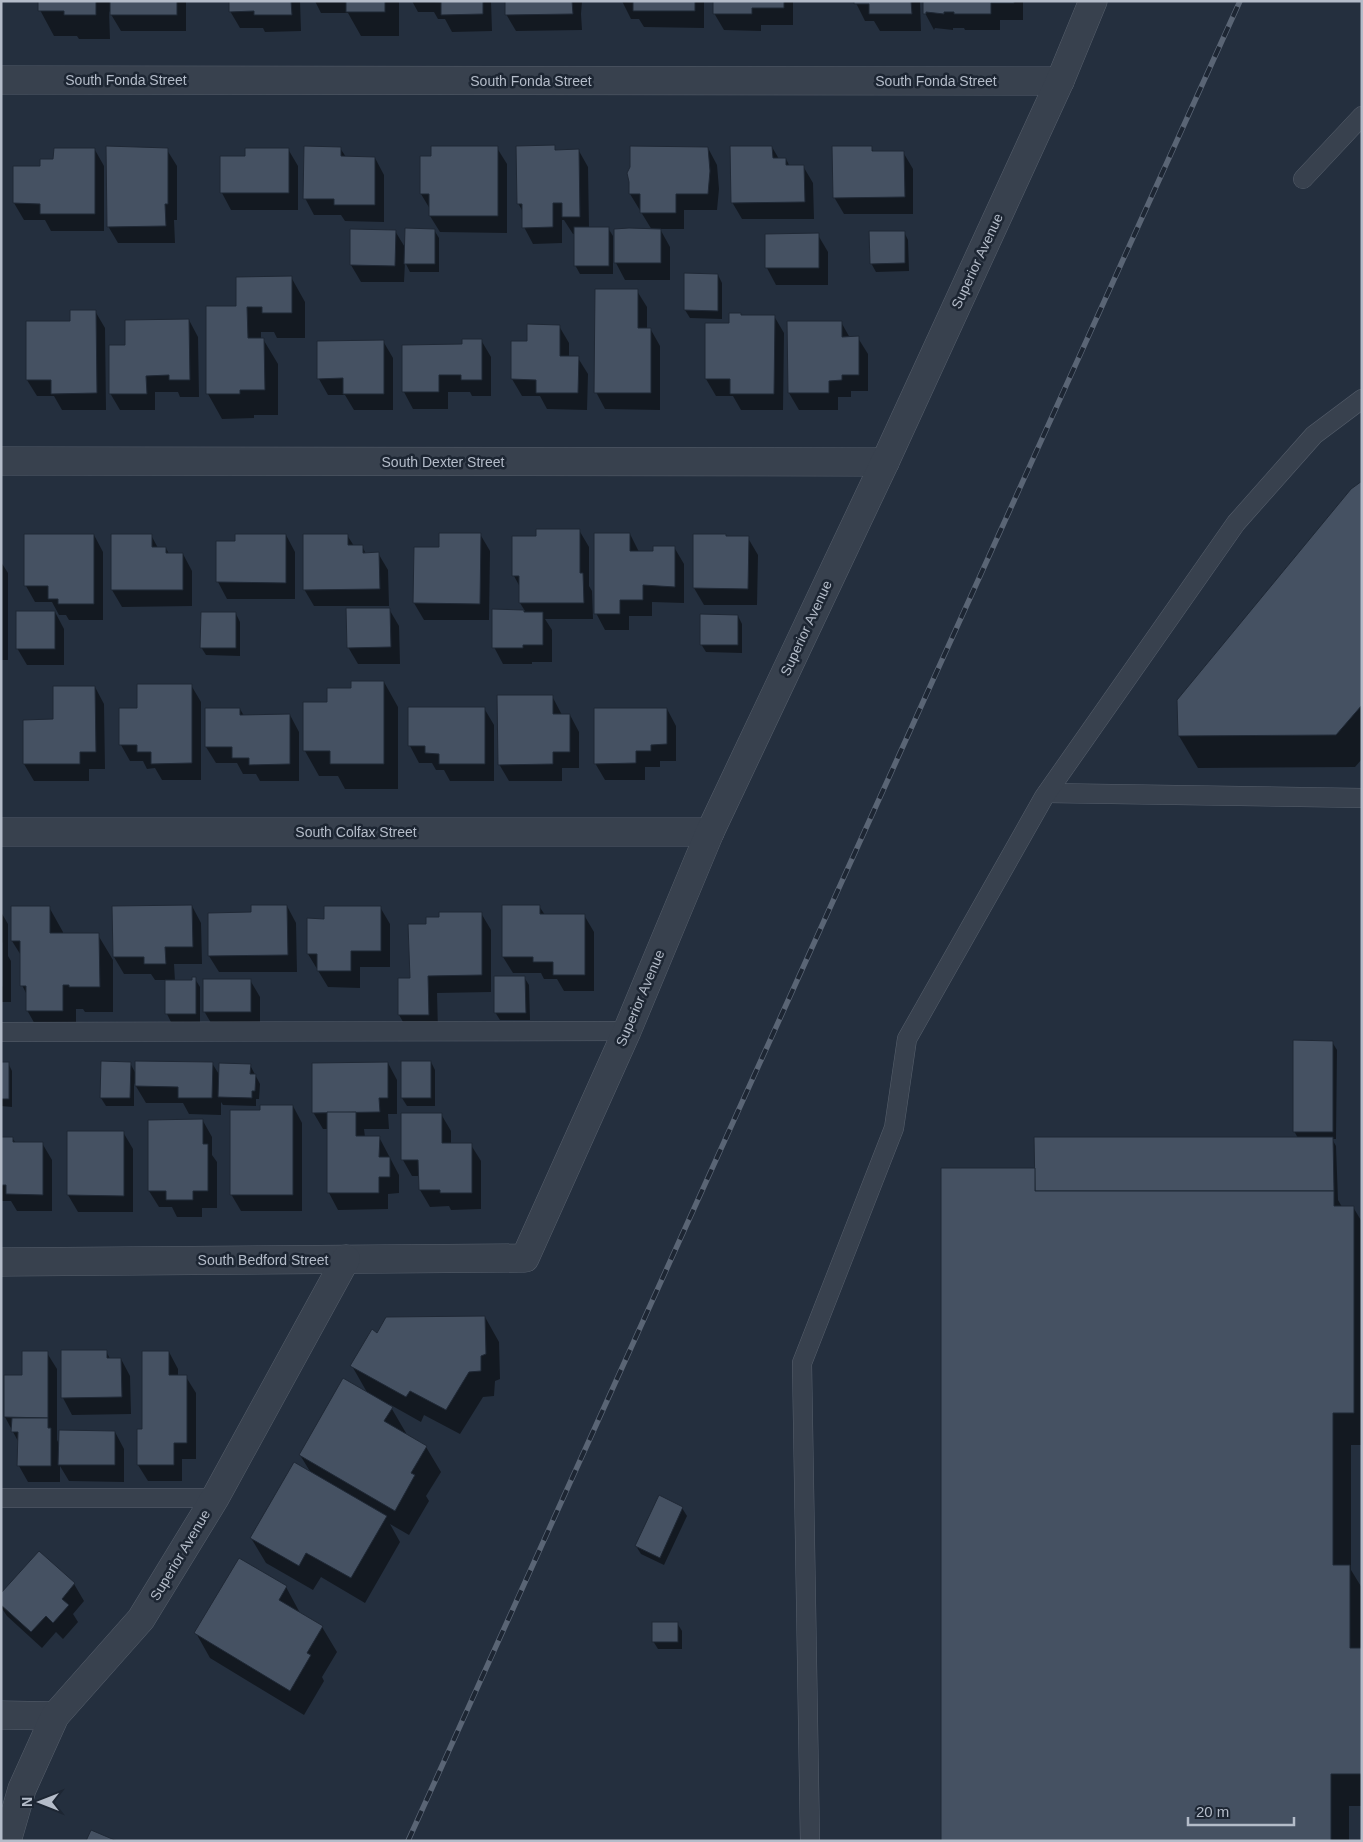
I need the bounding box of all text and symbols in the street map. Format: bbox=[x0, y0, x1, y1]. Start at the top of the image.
street label: South Fonda Street bbox=[65, 72, 187, 88]
street label: South Fonda Street bbox=[470, 73, 592, 89]
street label: South Fonda Street bbox=[875, 73, 997, 89]
street label: Superior Avenue bbox=[948, 211, 1006, 311]
street label: South Dexter Street bbox=[382, 454, 505, 470]
street label: Superior Avenue bbox=[777, 578, 835, 678]
street label: South Colfax Street bbox=[295, 824, 417, 840]
street label: Superior Avenue bbox=[612, 947, 668, 1049]
street label: South Bedford Street bbox=[198, 1252, 328, 1268]
street label: Superior Avenue bbox=[147, 1506, 214, 1603]
north arrow bbox=[15, 1777, 65, 1827]
scale bar bbox=[1188, 1794, 1294, 1826]
text: N bbox=[19, 1797, 35, 1807]
text: 20 m bbox=[1196, 1803, 1229, 1820]

